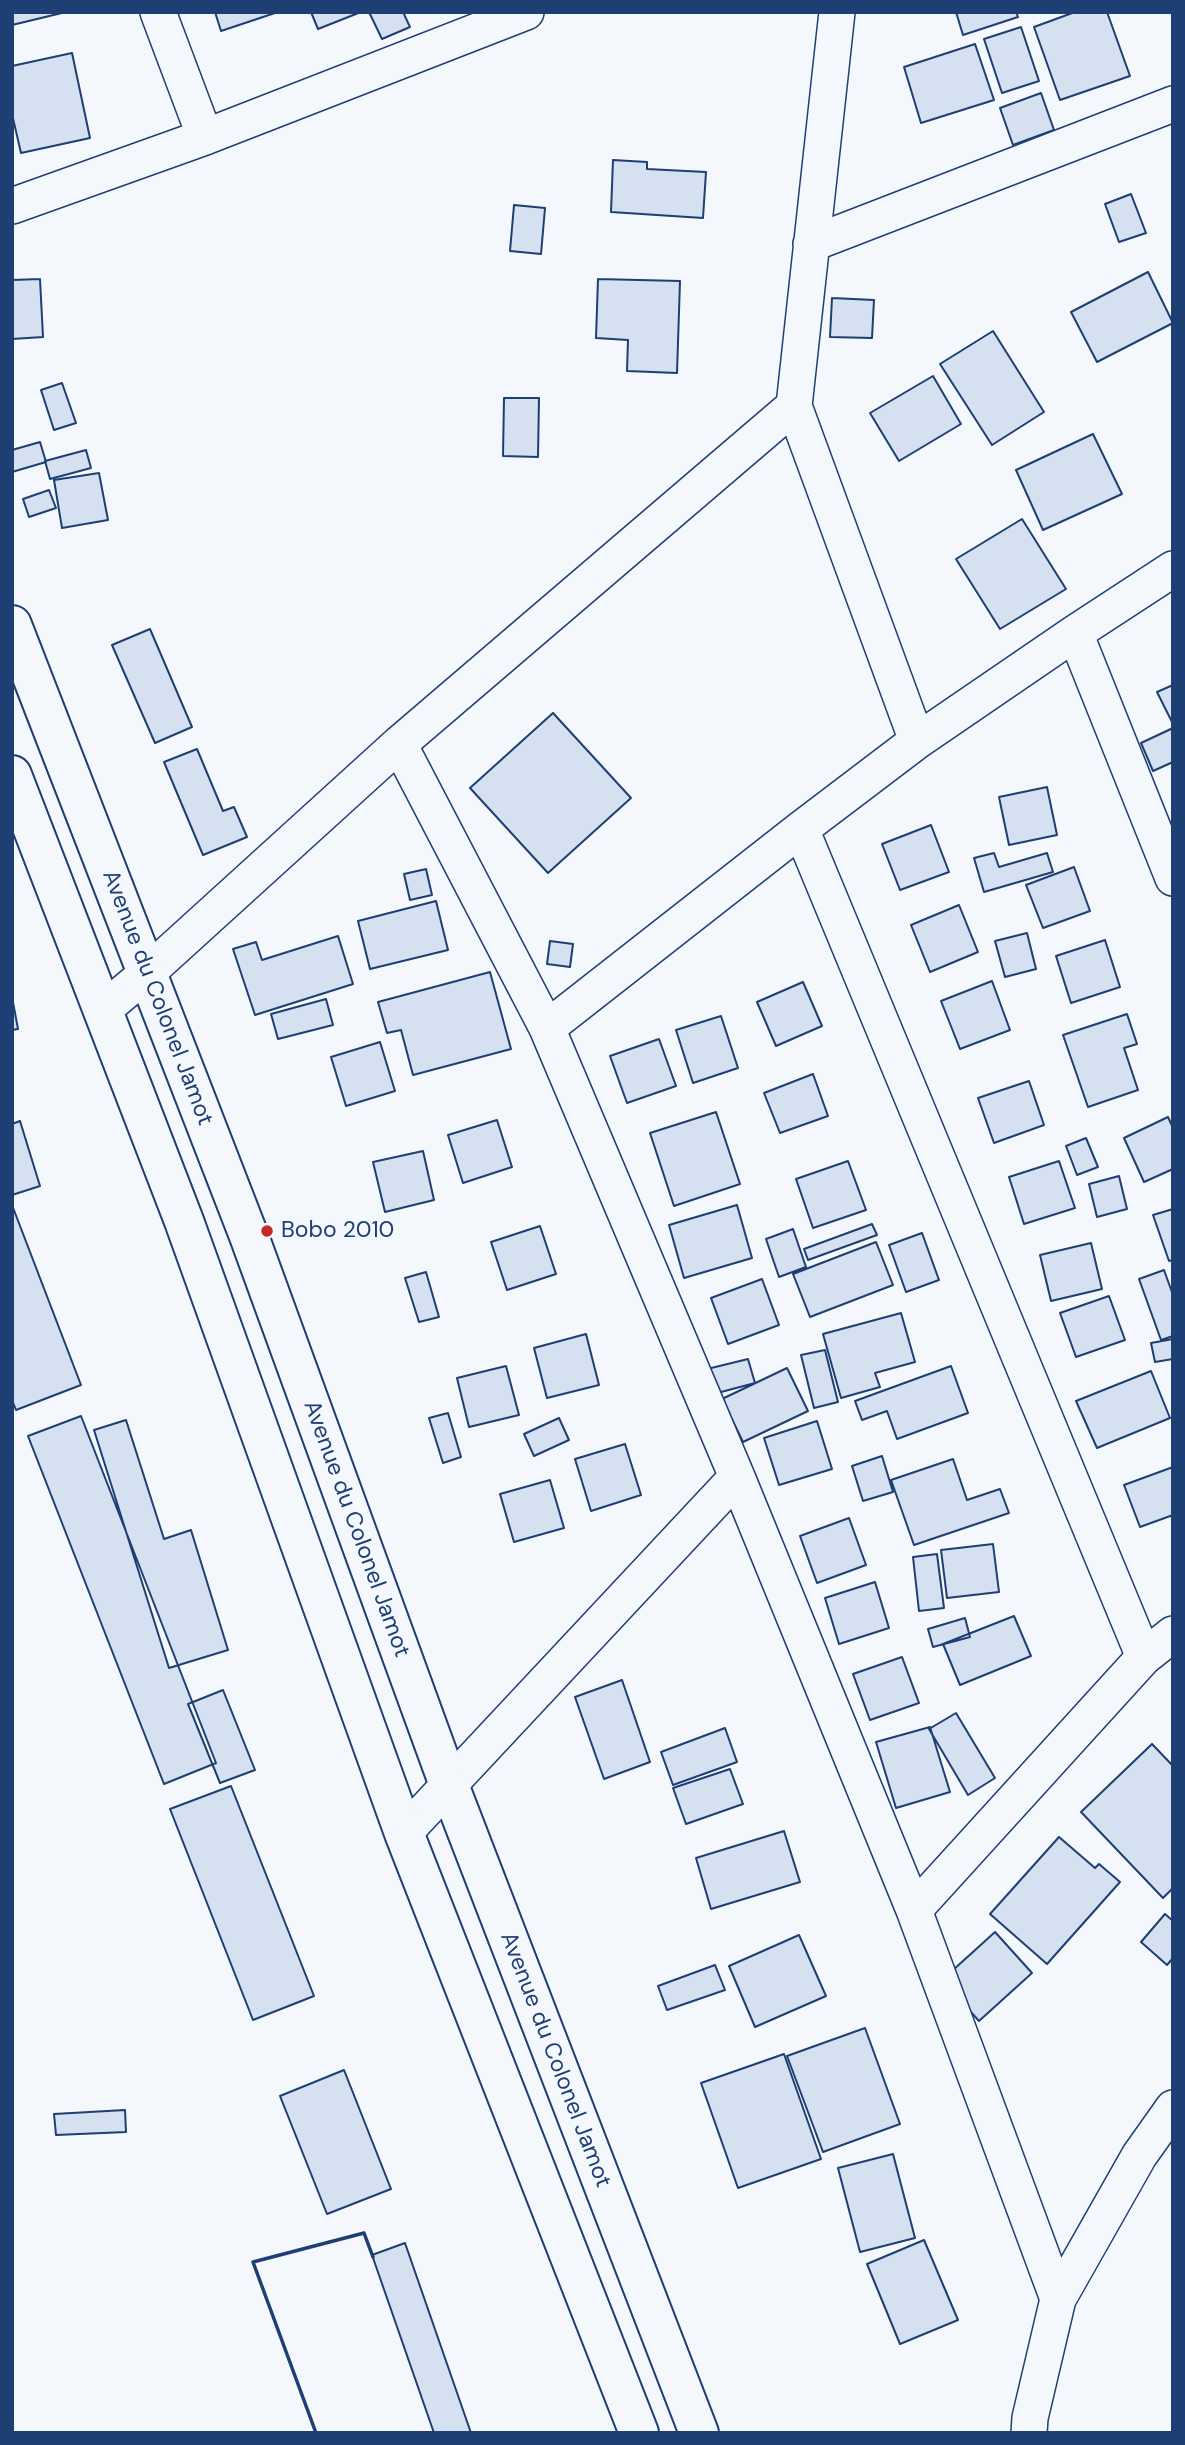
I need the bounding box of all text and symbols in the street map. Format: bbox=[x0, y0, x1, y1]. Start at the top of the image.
street label: Avenue du Colonel Jamot bbox=[96, 866, 218, 1130]
place label: Bobo 2010 bbox=[281, 1217, 394, 1245]
marker: Bobo 2010 bbox=[259, 1223, 275, 1239]
street label: Avenue du Colonel Jamot bbox=[297, 1397, 415, 1661]
street label: Avenue du Colonel Jamot bbox=[494, 1928, 616, 2192]

